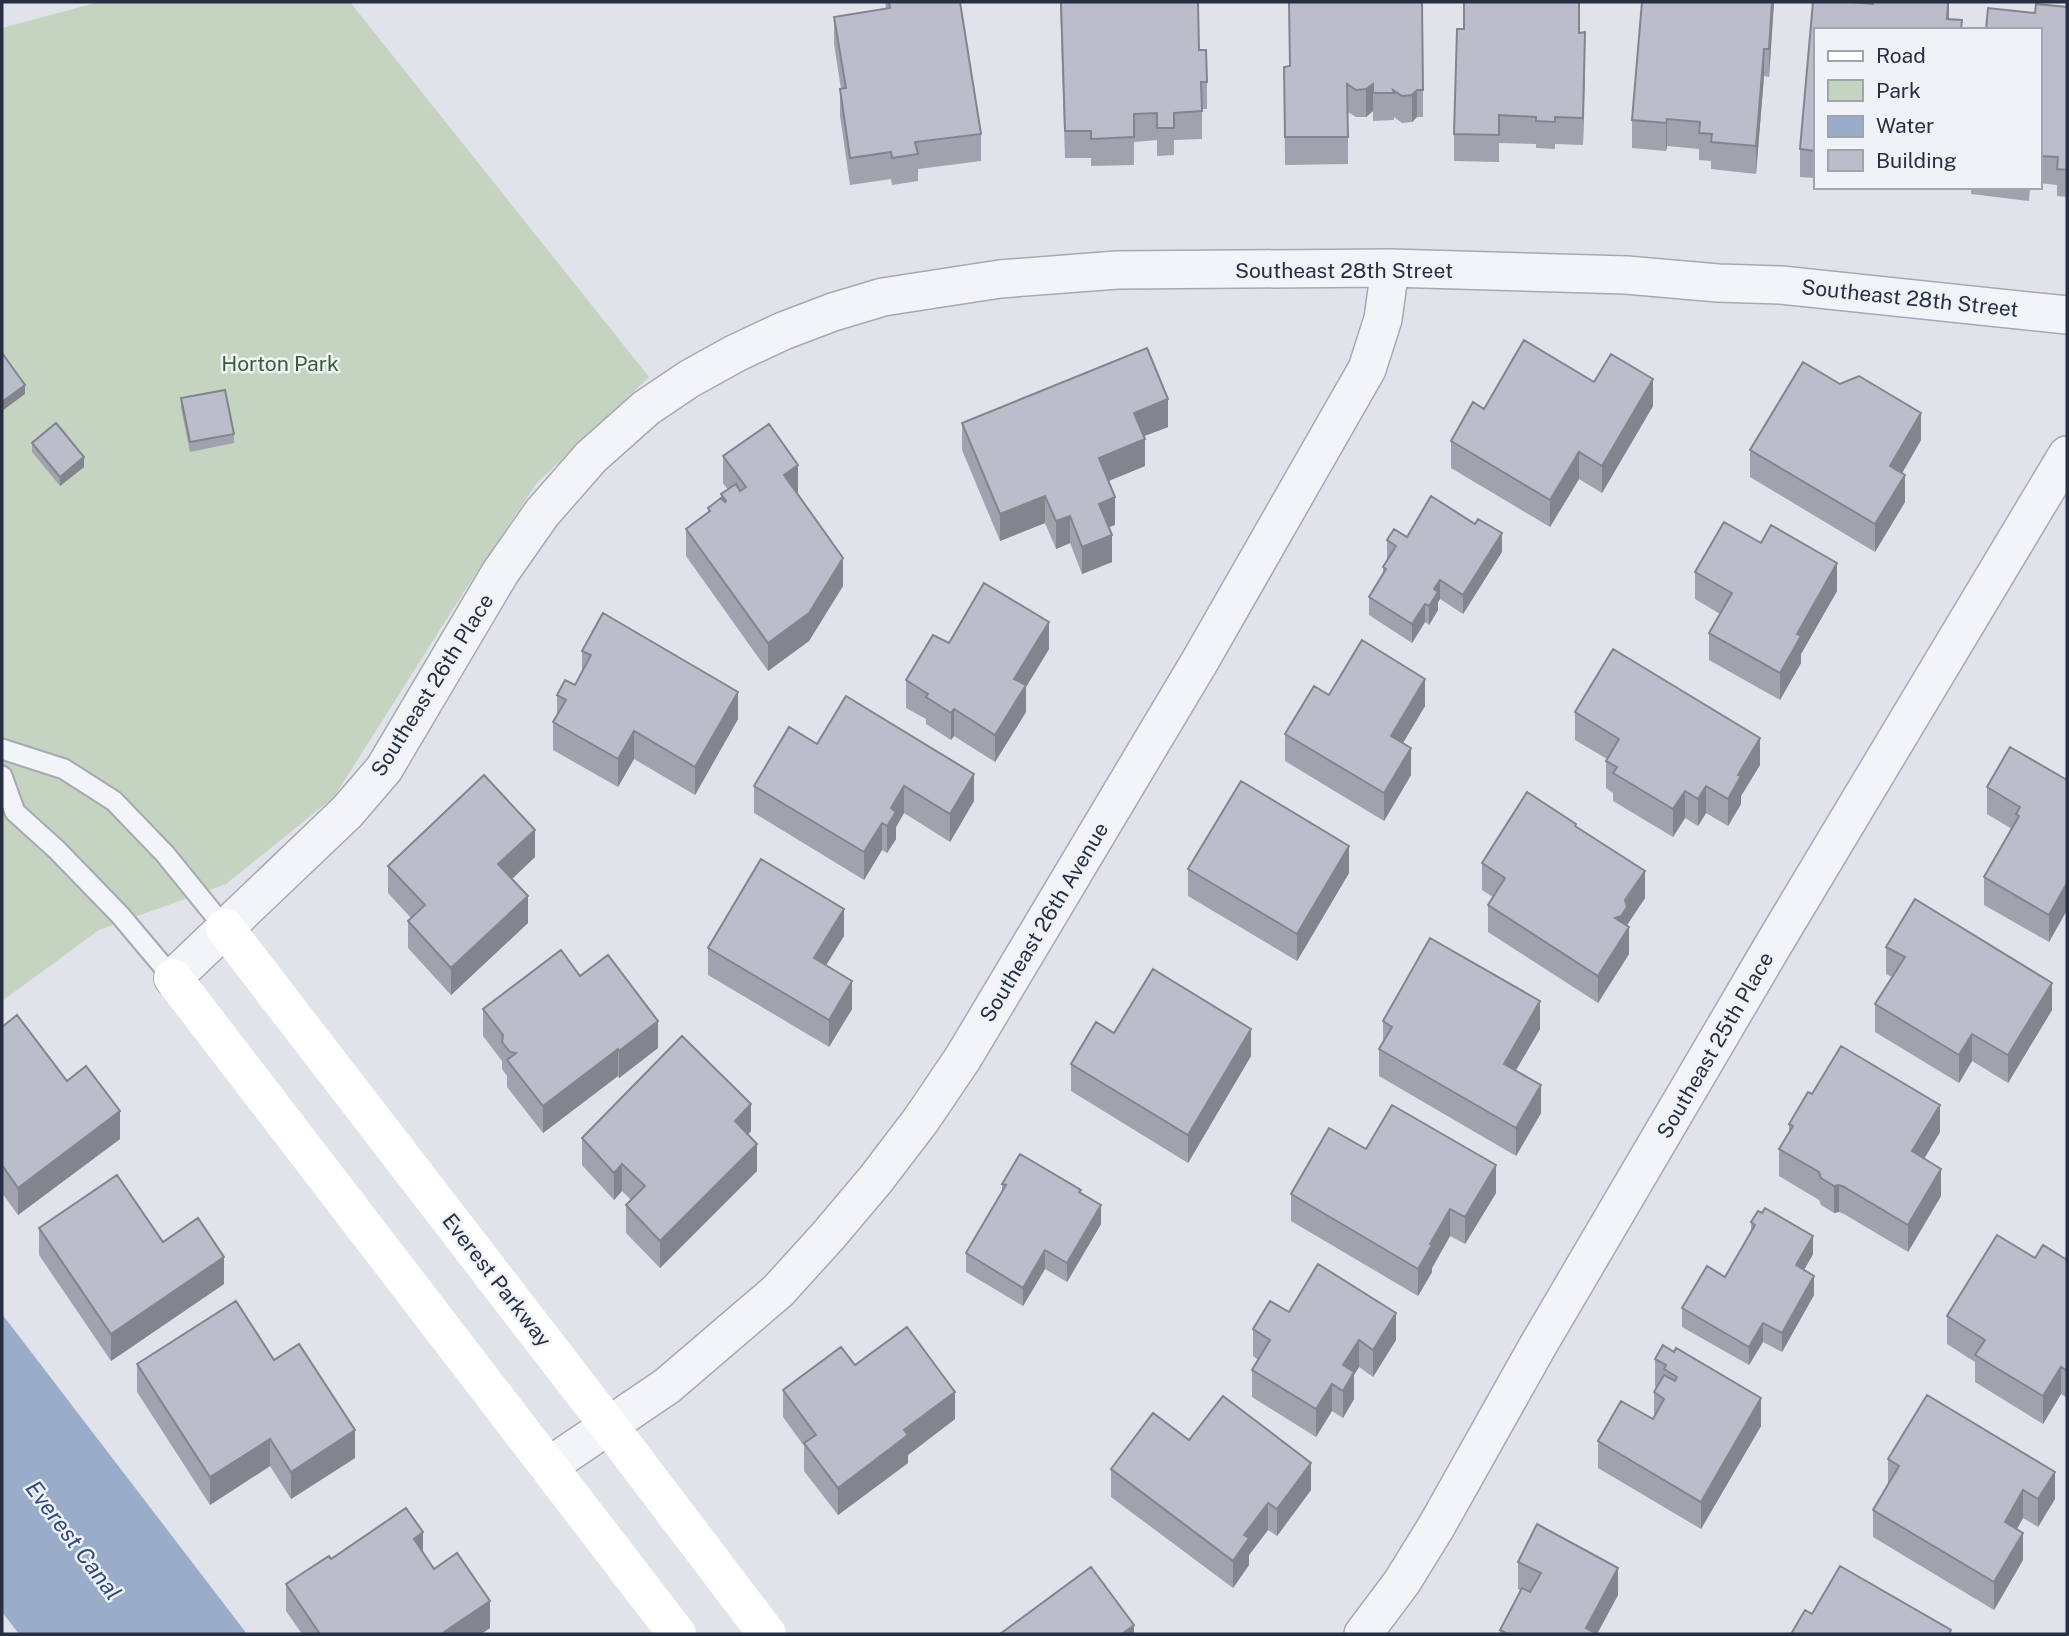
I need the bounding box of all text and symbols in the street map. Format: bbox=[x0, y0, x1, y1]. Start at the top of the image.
legend bbox=[1814, 28, 2041, 189]
text: Road bbox=[1876, 43, 1926, 68]
text: Park bbox=[1876, 78, 1921, 103]
text: Water bbox=[1876, 113, 1934, 138]
text: Building bbox=[1876, 148, 1957, 173]
street label: Southeast 28th Street bbox=[1235, 258, 1453, 283]
street label: Southeast 28th Street bbox=[1800, 274, 2020, 322]
park label: Horton Park bbox=[221, 351, 339, 376]
street label: Southeast 26th Place bbox=[366, 589, 498, 781]
street label: Southeast 26th Avenue bbox=[974, 818, 1114, 1026]
street label: Southeast 25th Place bbox=[1651, 947, 1779, 1143]
street label: Everest Parkway bbox=[437, 1208, 557, 1352]
water label: Everest Canal bbox=[20, 1475, 128, 1605]

